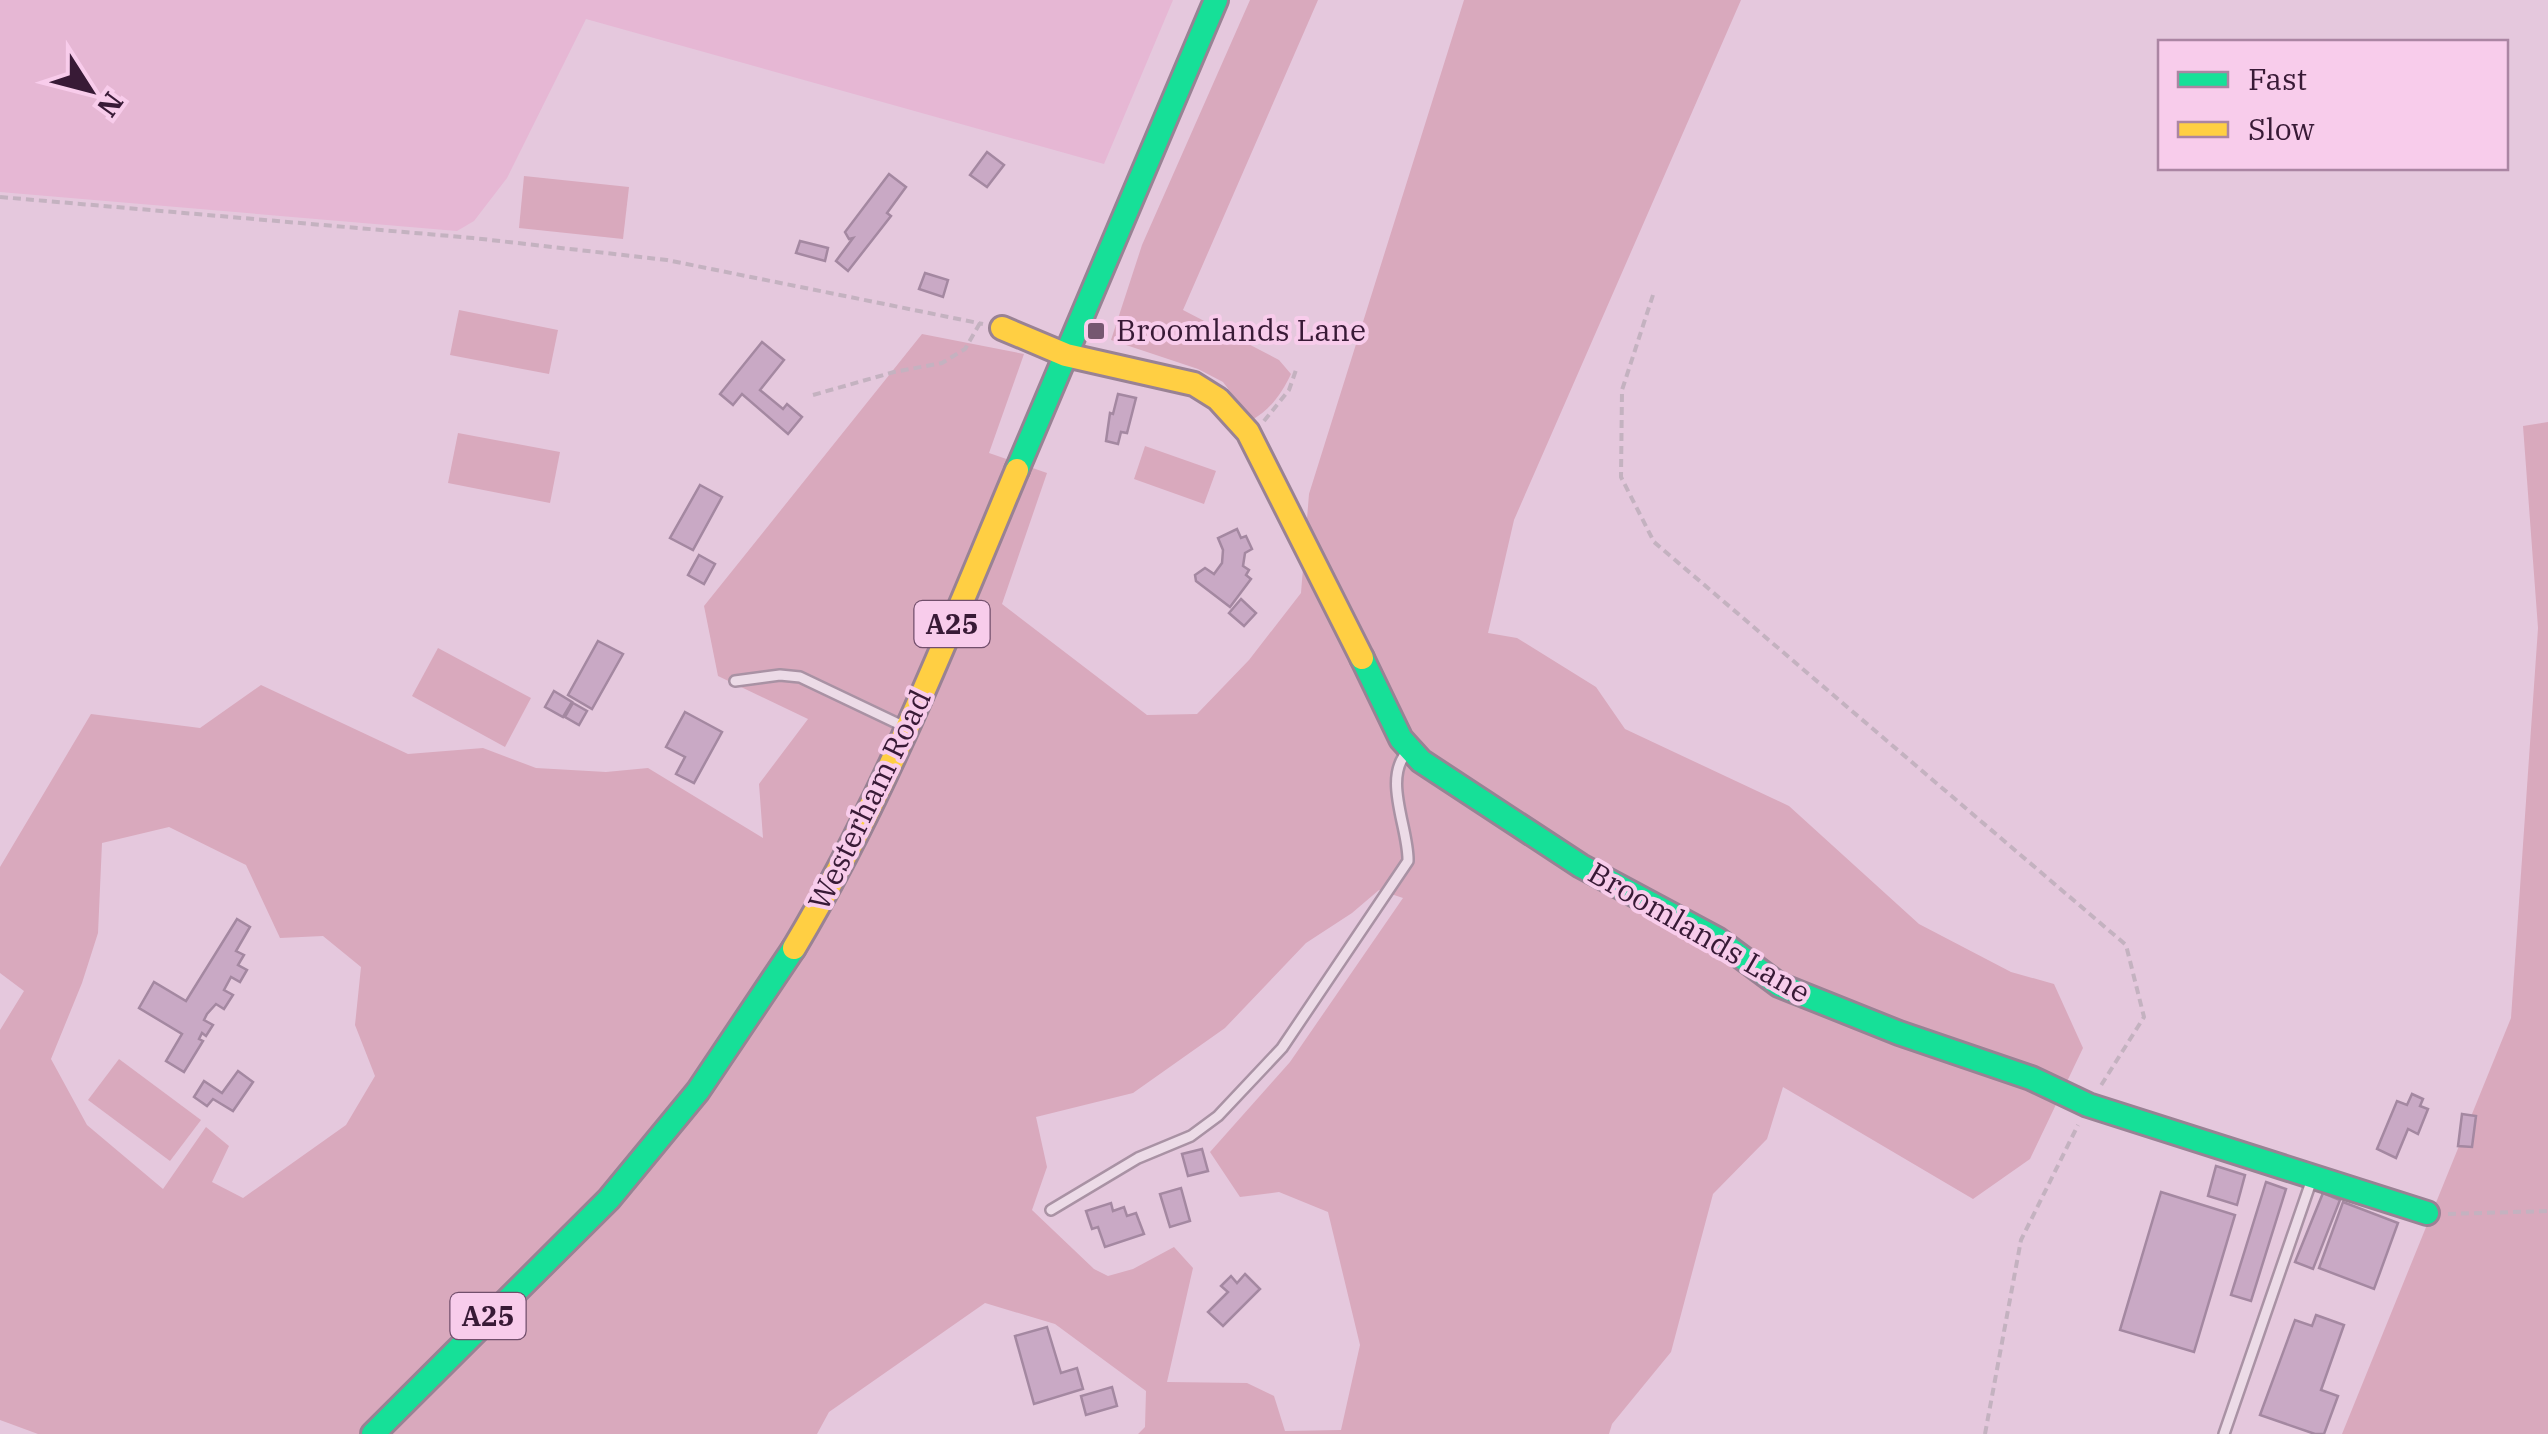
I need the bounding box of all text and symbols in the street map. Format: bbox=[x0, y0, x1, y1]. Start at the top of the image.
north arrow bbox=[40, 40, 140, 140]
legend bbox=[2158, 40, 2508, 170]
text: Fast bbox=[2248, 59, 2307, 98]
text: N bbox=[89, 85, 132, 125]
text: Slow bbox=[2248, 109, 2315, 148]
place label: Broomlands Lane bbox=[1116, 310, 1366, 349]
marker: Broomlands Lane bbox=[1085, 320, 1107, 342]
road number: A25 bbox=[914, 601, 990, 647]
street label: Westerham Road bbox=[798, 683, 939, 916]
street label: Broomlands Lane bbox=[1582, 852, 1818, 1011]
road number: A25 bbox=[450, 1293, 526, 1339]

